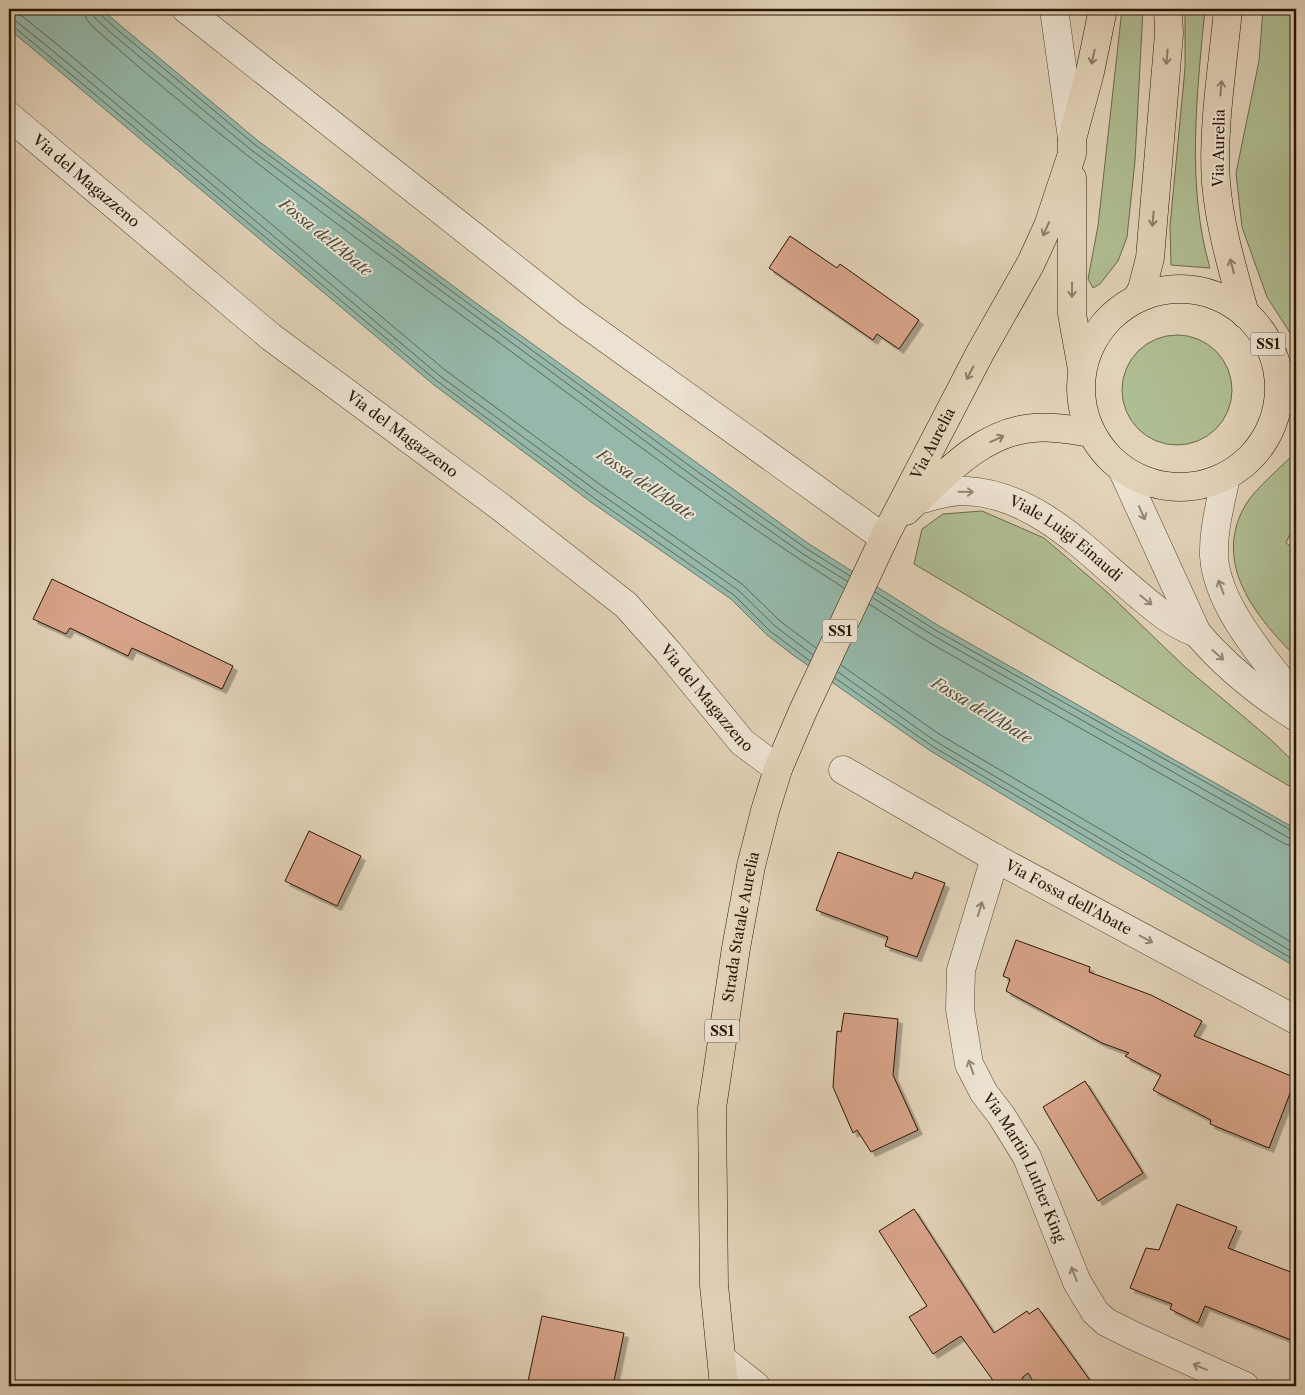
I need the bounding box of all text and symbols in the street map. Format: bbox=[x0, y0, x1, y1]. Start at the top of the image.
one-way arrow bbox=[1088, 48, 1097, 64]
one-way arrow bbox=[1162, 49, 1171, 65]
one-way arrow bbox=[1216, 81, 1226, 97]
street label: Via Aurelia bbox=[1208, 109, 1229, 188]
street label: Via del Magazzeno bbox=[28, 130, 144, 231]
water label: Fossa dell'Abate bbox=[274, 192, 377, 281]
one-way arrow bbox=[1148, 211, 1158, 227]
one-way arrow bbox=[1041, 221, 1051, 236]
one-way arrow bbox=[1226, 259, 1236, 275]
one-way arrow bbox=[1067, 282, 1077, 298]
road number: SS1 bbox=[1250, 332, 1286, 356]
one-way arrow bbox=[965, 365, 974, 380]
street label: Via del Magazzeno bbox=[342, 386, 462, 481]
street label: Via Aurelia bbox=[906, 404, 959, 483]
one-way arrow bbox=[989, 433, 1004, 443]
water label: Fossa dell'Abate bbox=[592, 443, 700, 525]
one-way arrow bbox=[958, 487, 974, 497]
street label: Viale Luigi Einaudi bbox=[1006, 491, 1127, 586]
one-way arrow bbox=[1137, 505, 1147, 520]
one-way arrow bbox=[1216, 580, 1225, 595]
one-way arrow bbox=[1139, 595, 1152, 606]
road number: SS1 bbox=[822, 620, 858, 642]
street label: Via del Magazzeno bbox=[656, 640, 757, 756]
one-way arrow bbox=[1211, 650, 1224, 661]
water label: Fossa dell'Abate bbox=[926, 671, 1037, 748]
street label: Strada Statale Aurelia bbox=[718, 849, 763, 1003]
street label: Via Fossa dell'Abate bbox=[1001, 855, 1135, 939]
one-way arrow bbox=[976, 901, 985, 917]
one-way arrow bbox=[1138, 935, 1153, 944]
road number: SS1 bbox=[704, 1019, 740, 1042]
one-way arrow bbox=[966, 1060, 975, 1075]
street label: Via Martin Luther King bbox=[978, 1088, 1070, 1245]
one-way arrow bbox=[1069, 1267, 1078, 1282]
one-way arrow bbox=[1193, 1362, 1208, 1372]

